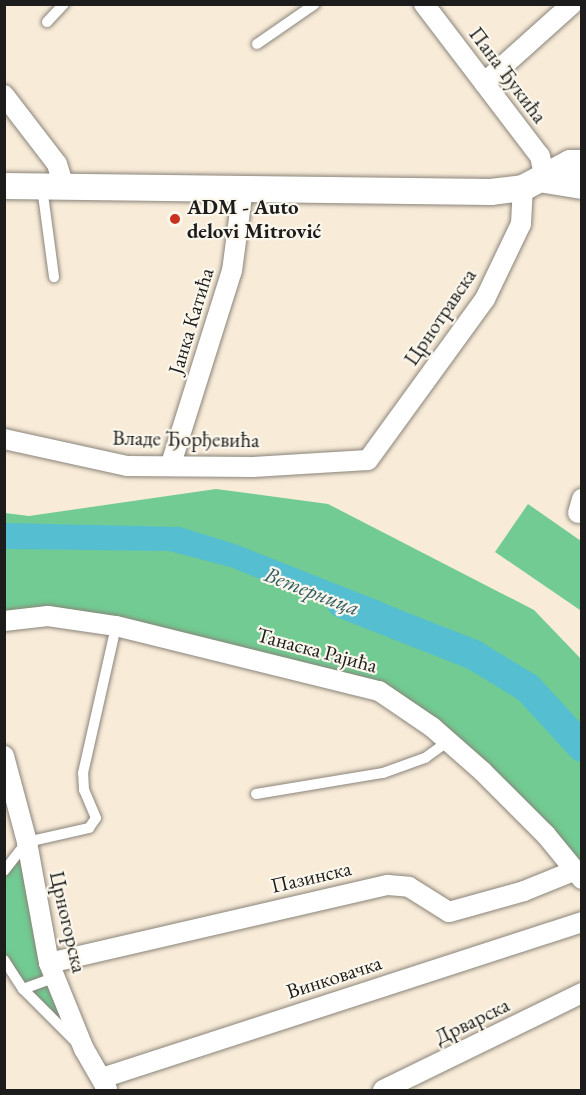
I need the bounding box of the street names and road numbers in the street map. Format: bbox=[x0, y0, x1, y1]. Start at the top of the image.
street label: Пана Ђукића bbox=[464, 22, 552, 128]
street label: Црнотравска bbox=[398, 264, 482, 370]
street label: Јанка Катића bbox=[163, 265, 219, 377]
street label: Владе Ђорђевића bbox=[112, 425, 260, 453]
street label: Танаска Рајића bbox=[254, 622, 380, 678]
street label: Пазинска bbox=[268, 856, 354, 898]
street label: Црногорска bbox=[44, 869, 92, 975]
street label: Винковачка bbox=[283, 950, 385, 1004]
street label: Дрварска bbox=[430, 992, 514, 1050]

